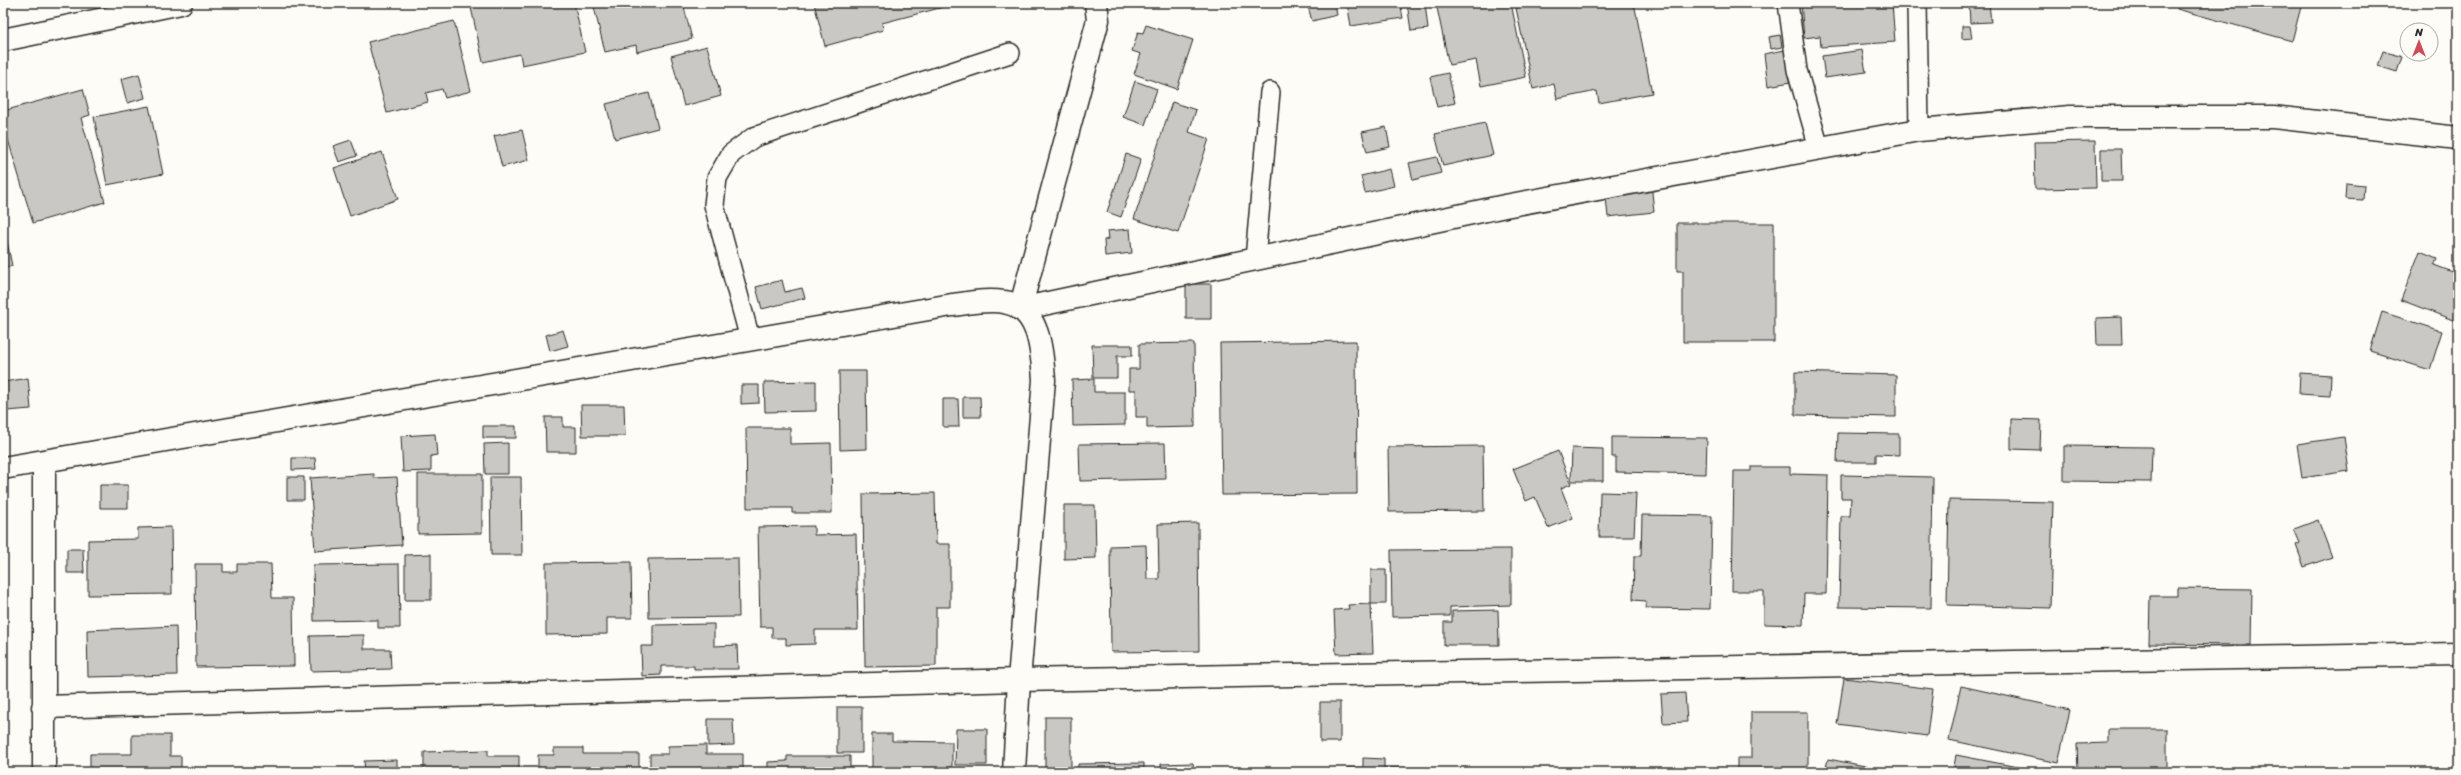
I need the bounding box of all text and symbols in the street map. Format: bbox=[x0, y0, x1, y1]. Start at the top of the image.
north arrow bbox=[2399, 22, 2439, 62]
text: N bbox=[2414, 23, 2423, 42]

